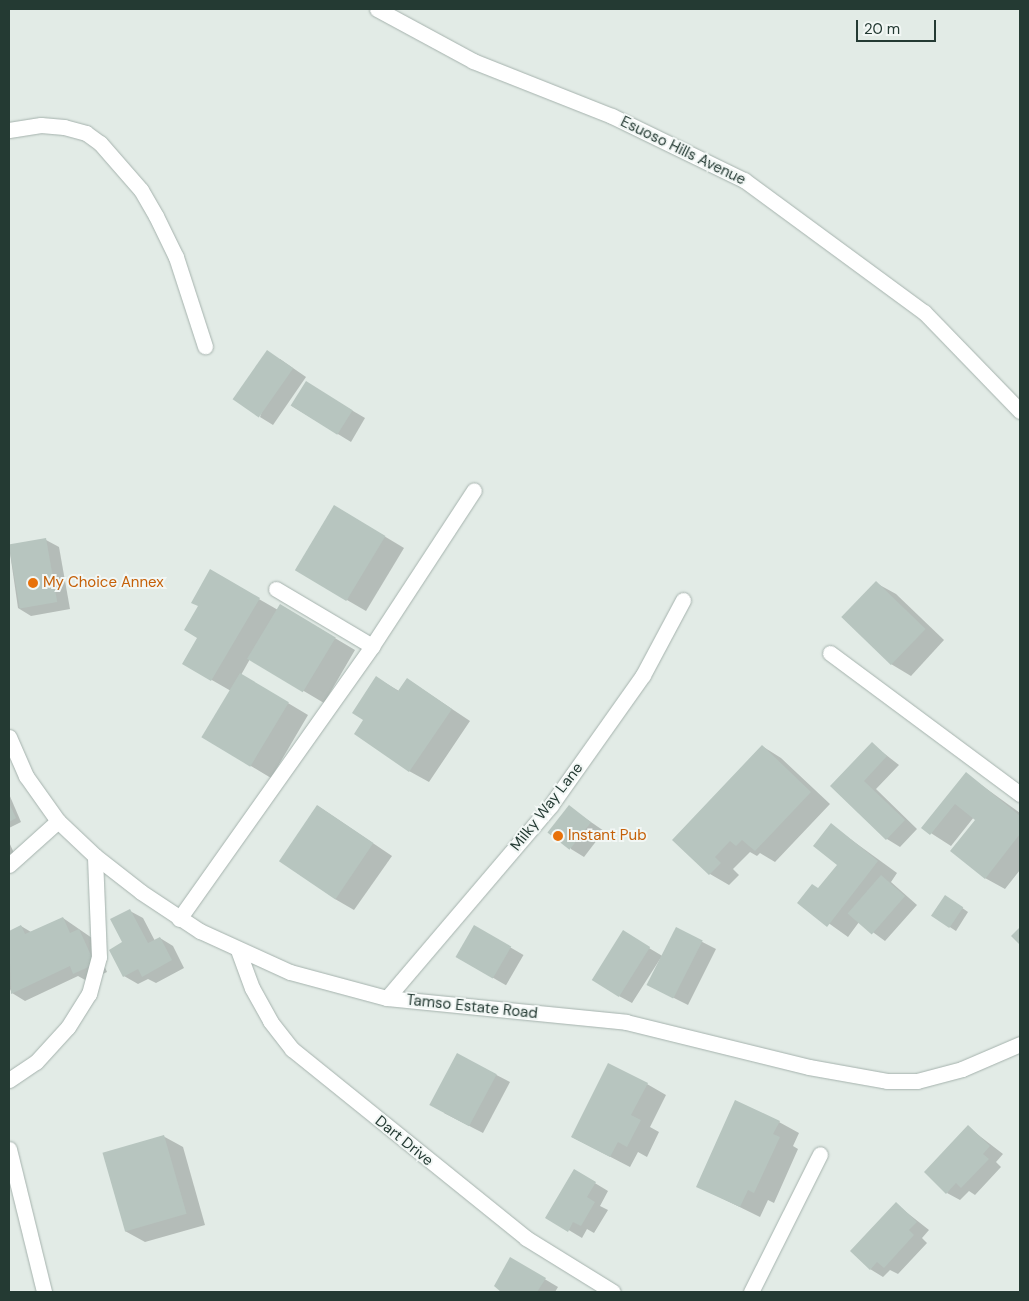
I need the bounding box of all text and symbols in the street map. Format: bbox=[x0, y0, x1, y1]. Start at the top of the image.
scale bar bbox=[859, 10, 939, 42]
text: 20 m bbox=[864, 19, 900, 39]
street label: Esuoso Hills Avenue bbox=[618, 113, 748, 189]
place label: My Choice Annex bbox=[43, 574, 164, 592]
marker: My Choice Annex bbox=[27, 577, 39, 589]
street label: Milky Way Lane bbox=[507, 759, 587, 855]
place label: Instant Pub bbox=[568, 827, 647, 845]
marker: Instant Pub bbox=[552, 830, 564, 842]
street label: Tamso Estate Road bbox=[405, 991, 539, 1023]
street label: Dart Drive bbox=[371, 1112, 437, 1170]

